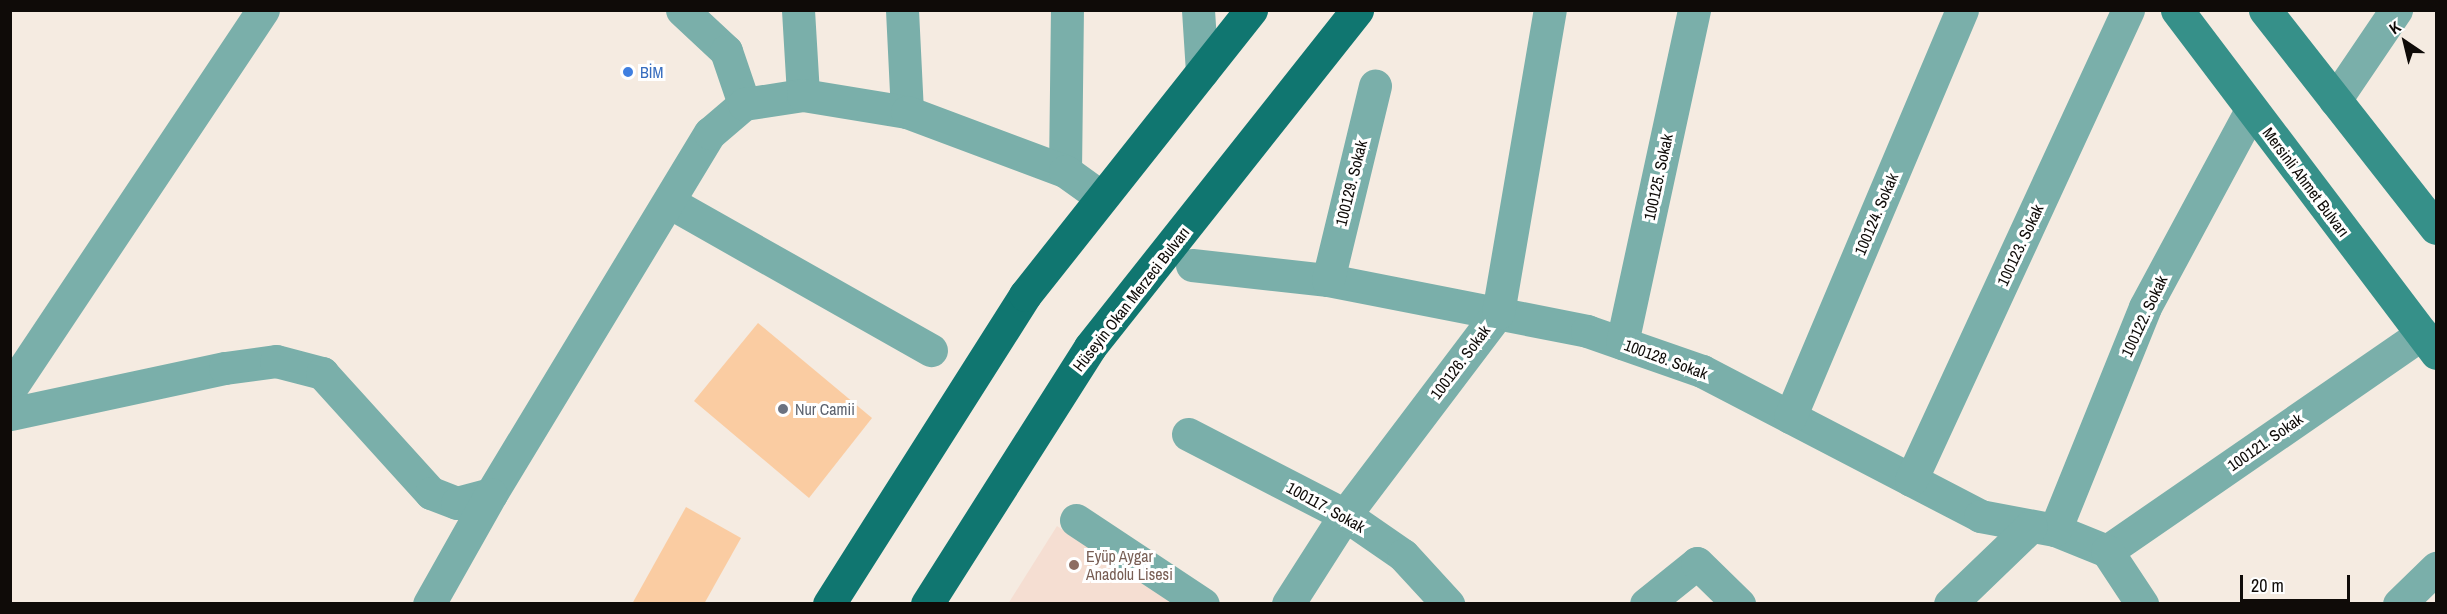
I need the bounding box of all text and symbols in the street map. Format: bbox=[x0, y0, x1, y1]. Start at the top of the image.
north arrow bbox=[2375, 12, 2435, 72]
text: K bbox=[2384, 16, 2405, 39]
place label: BİM bbox=[640, 62, 663, 82]
marker: BİM bbox=[621, 65, 635, 79]
street label: Mersinli Ahmet Bulvarı bbox=[2258, 123, 2354, 241]
street label: 100125. Sokak bbox=[1640, 132, 1676, 222]
street label: 100129. Sokak bbox=[1331, 138, 1371, 228]
street label: 100124. Sokak bbox=[1850, 170, 1902, 258]
street label: 100123. Sokak bbox=[1993, 201, 2047, 289]
street label: Hüseyin Okan Merzeci Bulvarı bbox=[1069, 223, 1193, 375]
street label: 100122. Sokak bbox=[2117, 272, 2171, 360]
street label: 100126. Sokak bbox=[1426, 321, 1494, 403]
street label: 100128. Sokak bbox=[1622, 335, 1710, 383]
place label: Nur Camii bbox=[795, 399, 855, 419]
marker: Nur Camii bbox=[776, 402, 790, 416]
street label: 100121. Sokak bbox=[2224, 409, 2306, 475]
street label: 100117. Sokak bbox=[1283, 478, 1369, 536]
place label: Eyüp Aygar Anadolu Lisesi bbox=[1086, 546, 1173, 584]
marker: Eyüp Aygar Anadolu Lisesi bbox=[1067, 558, 1081, 572]
scale bar bbox=[2243, 563, 2352, 601]
text: 20 m bbox=[2251, 573, 2284, 598]

